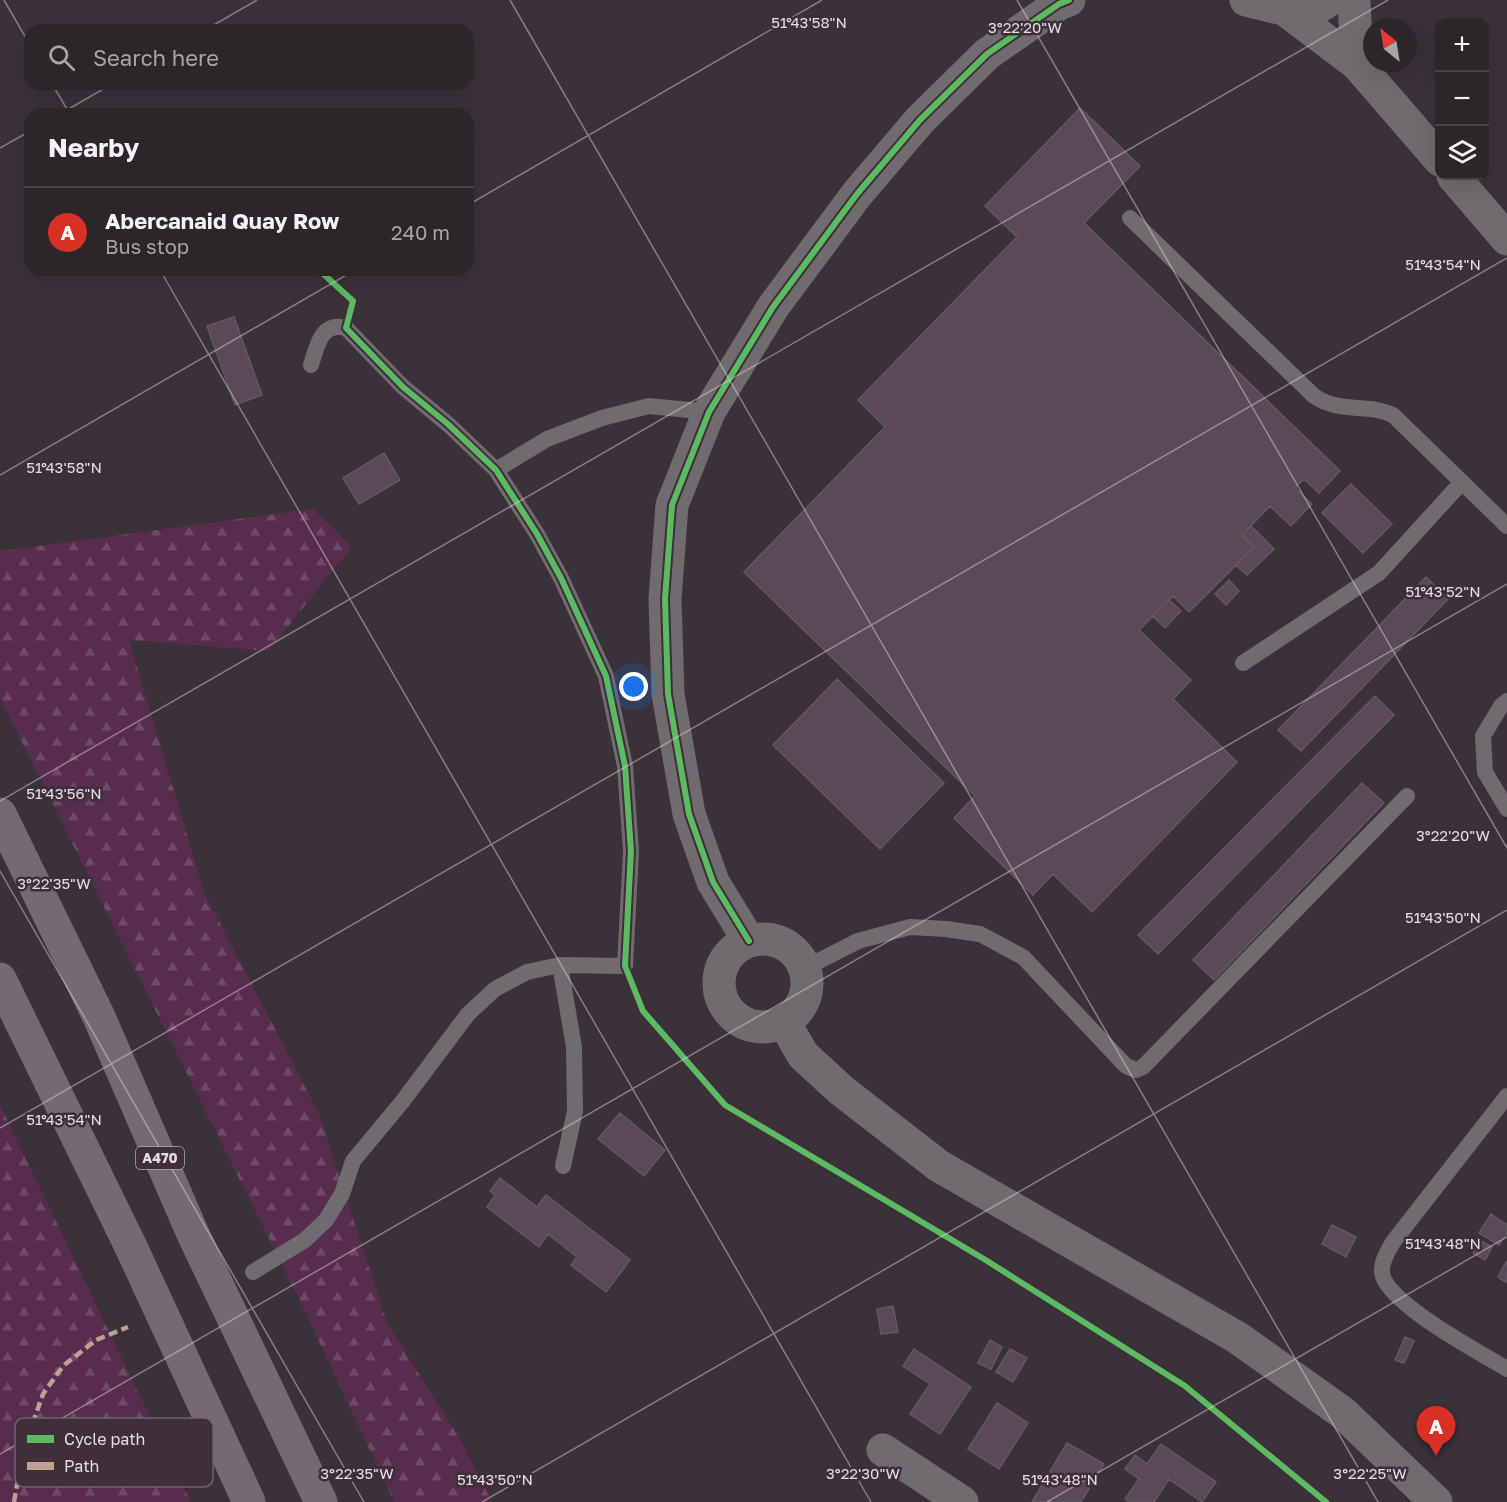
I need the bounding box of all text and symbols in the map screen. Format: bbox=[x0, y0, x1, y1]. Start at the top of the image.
text: 51°43'58"N bbox=[771, 13, 847, 31]
text: 3°22'20"W bbox=[988, 18, 1062, 36]
north arrow bbox=[1363, 18, 1417, 72]
map controls bbox=[1435, 18, 1489, 180]
button: + bbox=[1435, 18, 1489, 72]
search box bbox=[24, 24, 474, 90]
icon: search bbox=[45, 41, 78, 74]
text: Search here bbox=[93, 44, 219, 71]
button: − bbox=[1435, 72, 1489, 126]
button: layers bbox=[1435, 126, 1489, 180]
text: Nearby bbox=[48, 132, 139, 163]
text: Abercanaid Quay Row bbox=[105, 207, 339, 234]
text: A bbox=[60, 220, 75, 244]
text: 240 m bbox=[391, 220, 450, 244]
text: Bus stop bbox=[105, 234, 189, 258]
text: 51°43'54"N bbox=[1405, 255, 1481, 273]
text: 51°43'58"N bbox=[26, 458, 102, 476]
text: 51°43'52"N bbox=[1405, 582, 1481, 600]
your location bbox=[619, 672, 648, 701]
text: 51°43'56"N bbox=[26, 784, 102, 802]
text: 3°22'20"W bbox=[1416, 826, 1490, 844]
text: 3°22'35"W bbox=[17, 874, 91, 892]
text: 51°43'50"N bbox=[1405, 908, 1481, 926]
text: 51°43'54"N bbox=[26, 1110, 102, 1128]
road number: A470 bbox=[136, 1147, 184, 1169]
text: 51°43'48"N bbox=[1405, 1234, 1481, 1252]
pin: A bbox=[1416, 1406, 1456, 1456]
legend bbox=[15, 1418, 213, 1487]
text: Cycle path bbox=[64, 1429, 145, 1449]
text: Path bbox=[64, 1456, 99, 1476]
text: 3°22'35"W bbox=[320, 1464, 394, 1482]
text: 3°22'30"W bbox=[826, 1464, 900, 1482]
text: 3°22'25"W bbox=[1333, 1464, 1407, 1482]
text: 51°43'50"N bbox=[457, 1470, 533, 1488]
text: 51°43'48"N bbox=[1022, 1470, 1098, 1488]

